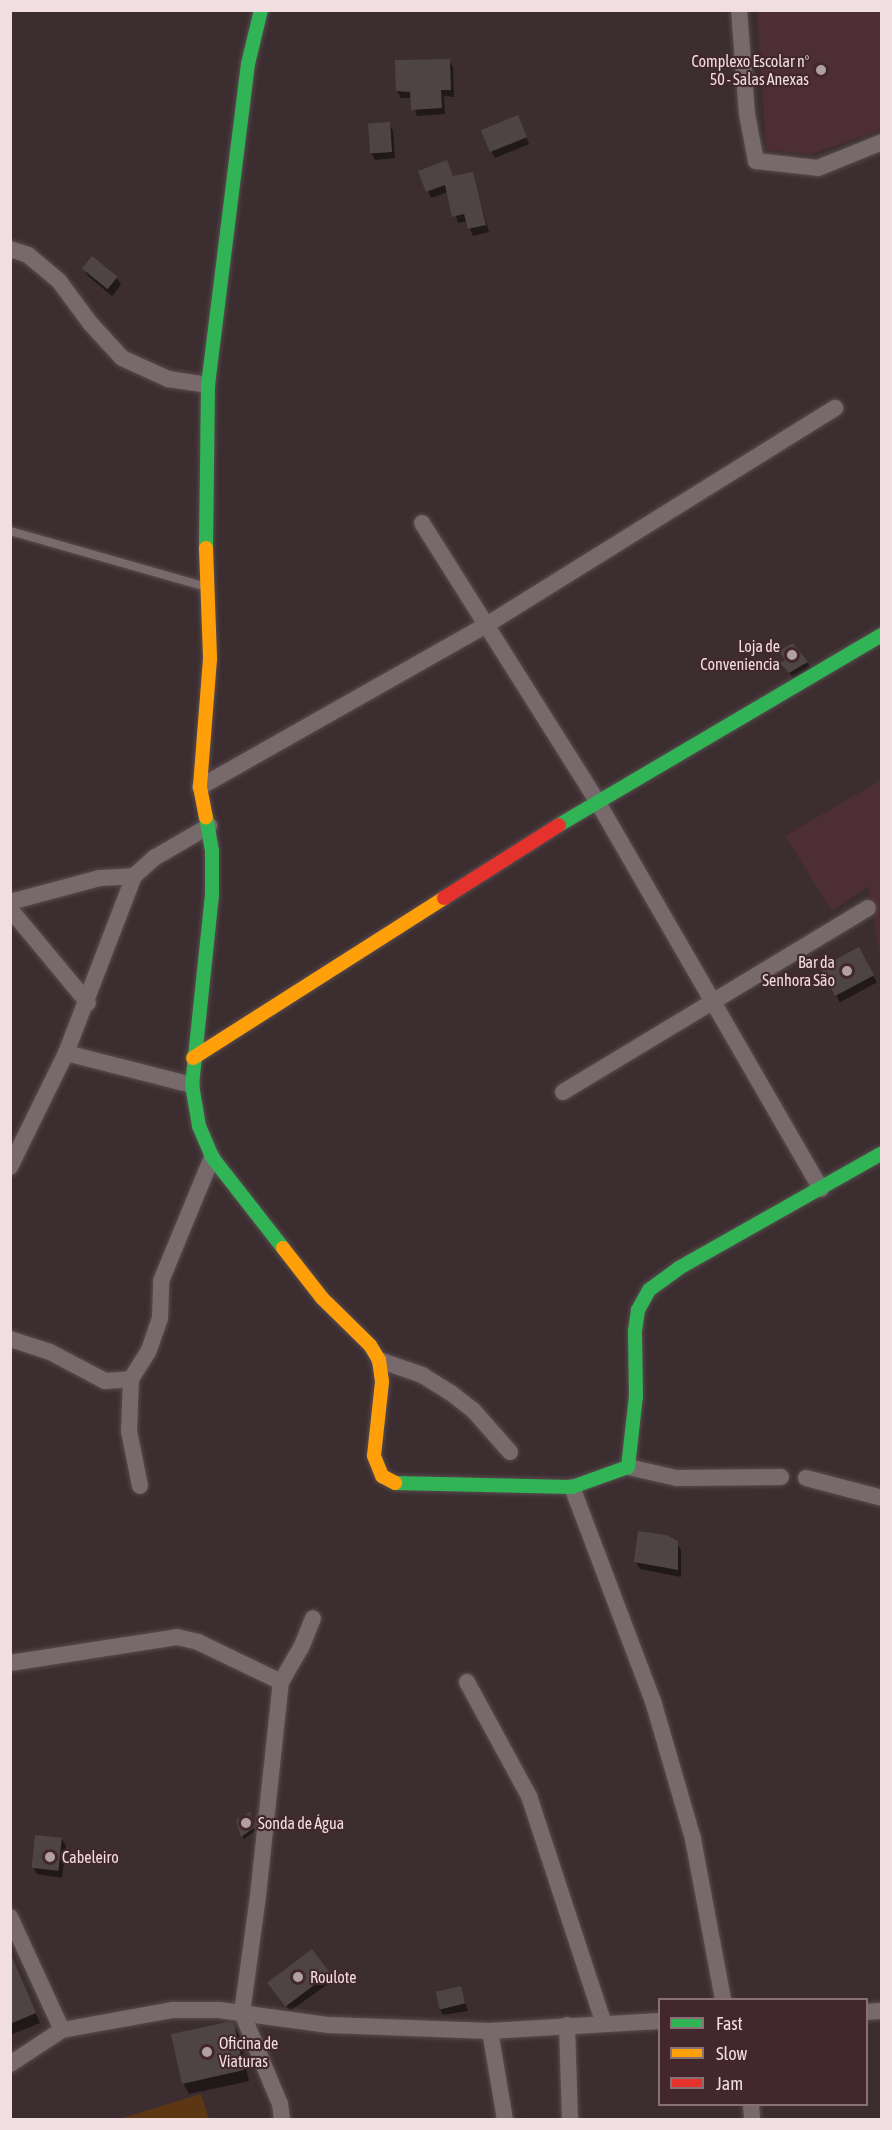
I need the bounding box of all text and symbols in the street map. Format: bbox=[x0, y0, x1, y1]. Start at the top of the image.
place label: Complexo Escolar nº 50 - Salas Anexas bbox=[691, 51, 809, 89]
marker: Complexo Escolar nº 50 - Salas Anexas bbox=[814, 63, 828, 77]
place label: Loja de Conveniencia bbox=[700, 636, 780, 674]
marker: Loja de Conveniencia bbox=[785, 648, 799, 662]
place label: Bar da Senhora São bbox=[762, 952, 835, 990]
marker: Bar da Senhora São bbox=[840, 964, 854, 978]
place label: Sonda de Água bbox=[258, 1813, 344, 1833]
marker: Sonda de Água bbox=[239, 1816, 253, 1830]
place label: Cabeleiro bbox=[62, 1847, 119, 1867]
marker: Cabeleiro bbox=[43, 1850, 57, 1864]
place label: Roulote bbox=[310, 1967, 357, 1987]
marker: Roulote bbox=[291, 1970, 305, 1984]
legend bbox=[658, 1998, 868, 2106]
text: Fast bbox=[716, 2013, 743, 2034]
place label: Oficina de Viaturas bbox=[219, 2033, 278, 2071]
text: Slow bbox=[716, 2043, 747, 2064]
marker: Oficina de Viaturas bbox=[200, 2045, 214, 2059]
text: Jam bbox=[716, 2073, 743, 2094]

